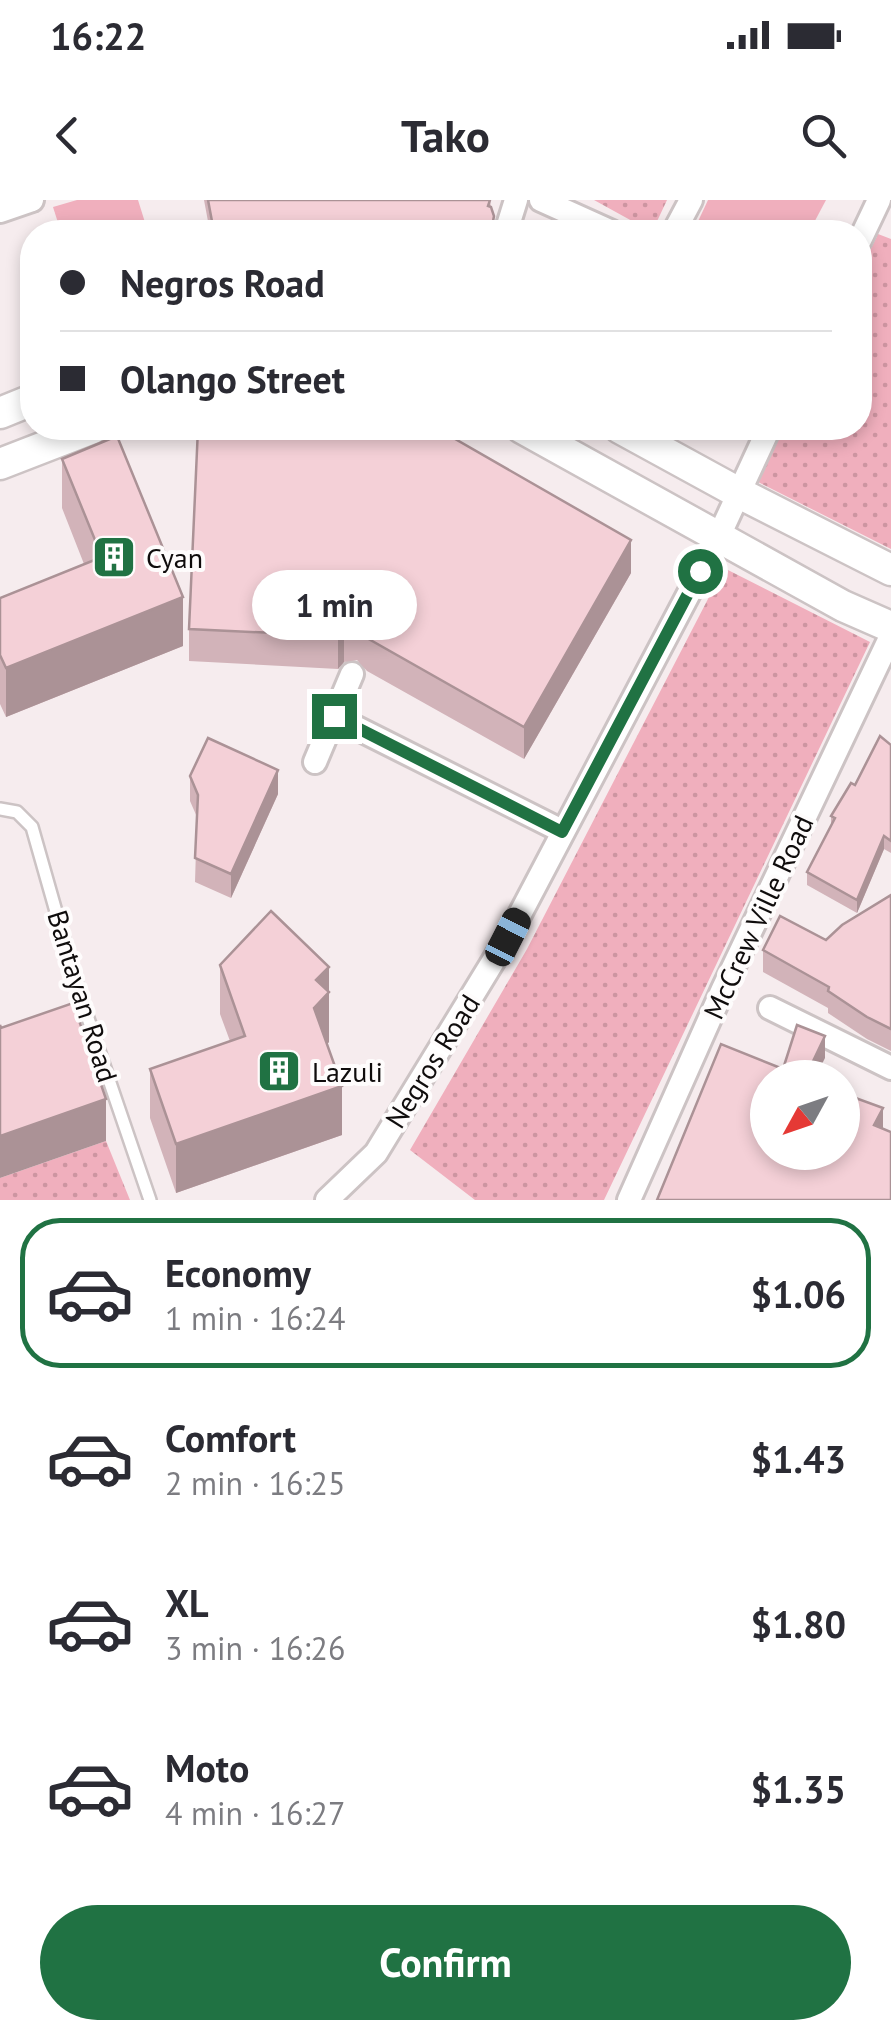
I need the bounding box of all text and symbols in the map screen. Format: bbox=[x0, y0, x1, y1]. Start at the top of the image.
text: 16:22 bbox=[50, 11, 146, 60]
text: Tako bbox=[401, 106, 490, 164]
icon: back bbox=[40, 108, 95, 163]
icon: search bbox=[796, 108, 851, 163]
text: Negros Road bbox=[120, 258, 325, 307]
text: Olango Street bbox=[120, 354, 345, 403]
building icon: Cyan bbox=[91, 534, 137, 580]
place label: Cyan bbox=[146, 539, 203, 576]
route start bbox=[678, 549, 723, 594]
callout: 1 min bbox=[252, 571, 416, 641]
text: 1 min bbox=[295, 584, 374, 626]
route end bbox=[312, 694, 357, 739]
street label: McCrew Ville Road bbox=[695, 809, 821, 1025]
car bbox=[481, 903, 535, 971]
street label: Bantayan Road bbox=[39, 906, 127, 1086]
street label: Negros Road bbox=[376, 987, 488, 1135]
building icon: Lazuli bbox=[256, 1048, 302, 1094]
place label: Lazuli bbox=[312, 1053, 383, 1090]
north arrow bbox=[750, 1060, 860, 1170]
map controls bbox=[750, 1060, 860, 1170]
icon: car bbox=[45, 1248, 135, 1338]
text: Economy bbox=[165, 1248, 311, 1297]
text: $1.06 bbox=[750, 1269, 846, 1318]
text: 1 min · 16:24 bbox=[165, 1297, 345, 1339]
icon: car bbox=[45, 1413, 135, 1503]
text: Comfort bbox=[165, 1413, 296, 1462]
text: $1.43 bbox=[750, 1434, 846, 1483]
text: 2 min · 16:25 bbox=[165, 1462, 345, 1504]
icon: car bbox=[45, 1578, 135, 1668]
text: XL bbox=[165, 1578, 209, 1627]
text: $1.80 bbox=[750, 1599, 846, 1648]
text: 3 min · 16:26 bbox=[165, 1627, 345, 1669]
icon: car bbox=[45, 1743, 135, 1833]
text: Moto bbox=[165, 1743, 249, 1792]
text: $1.35 bbox=[750, 1764, 846, 1813]
text: 4 min · 16:27 bbox=[165, 1792, 345, 1834]
button: Confirm bbox=[40, 1905, 851, 2020]

